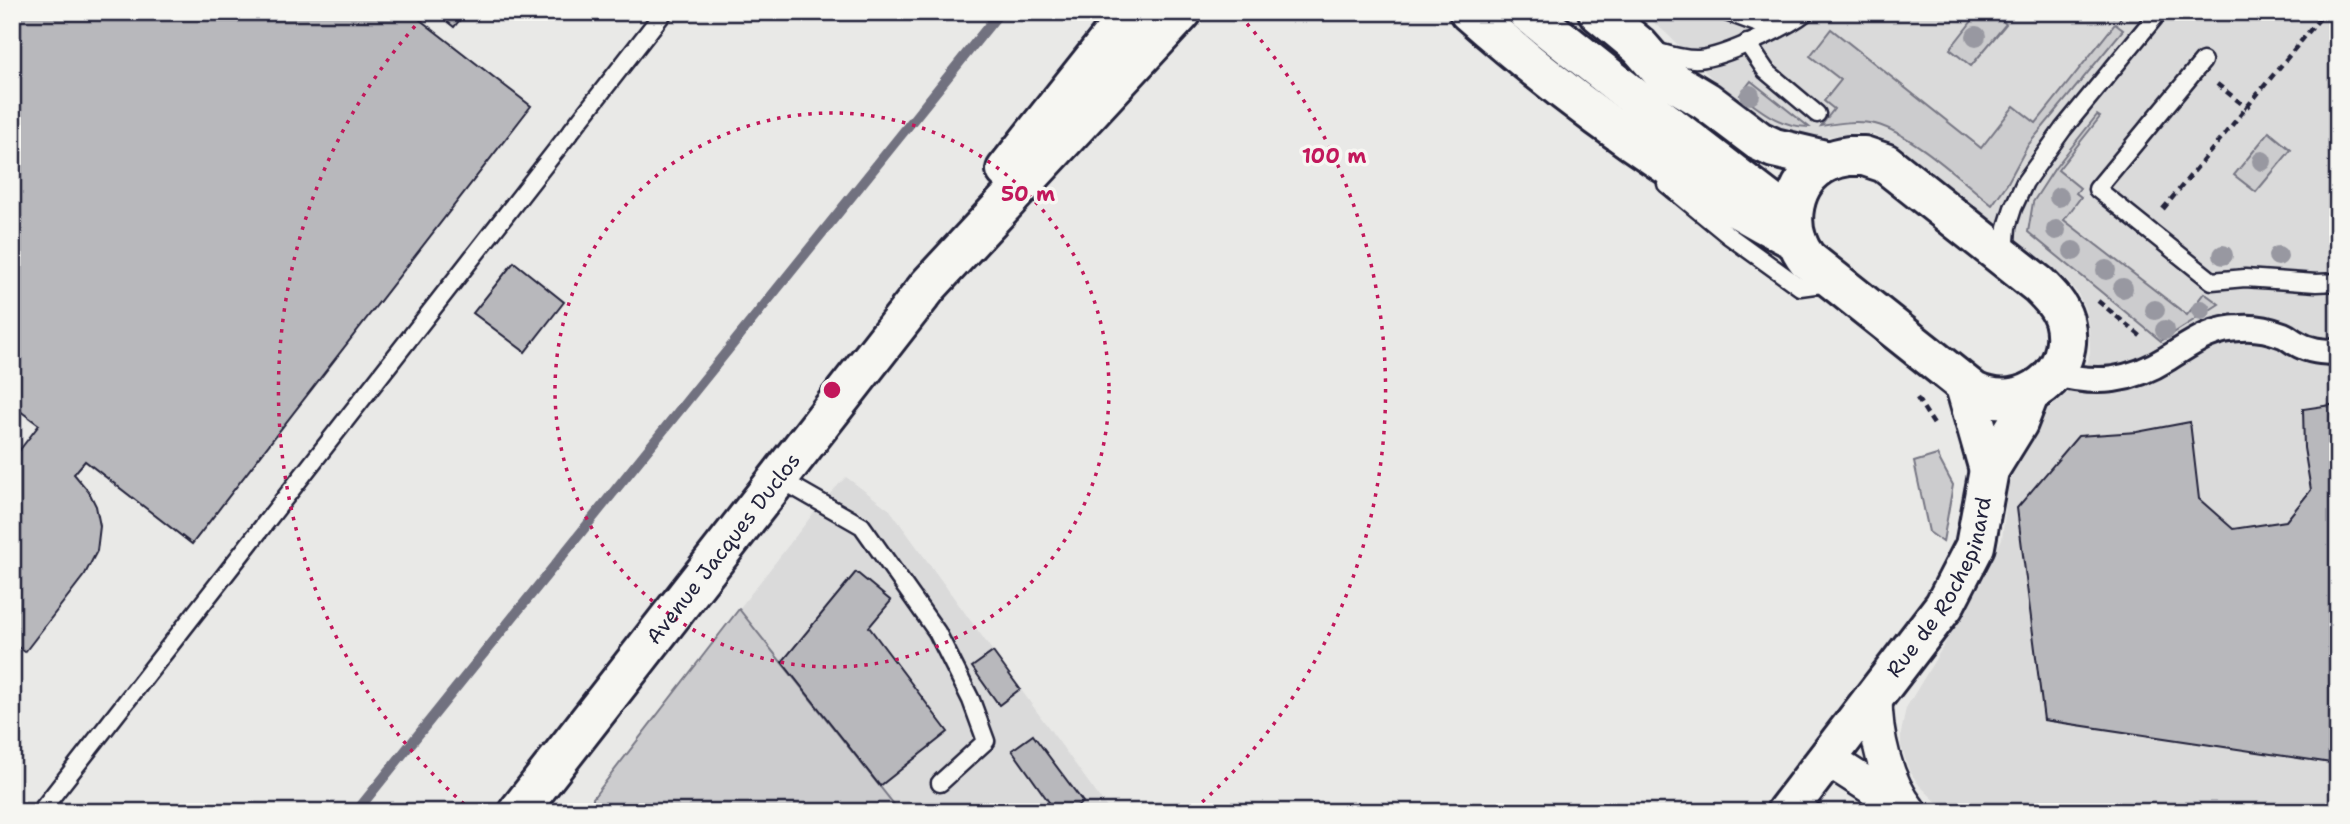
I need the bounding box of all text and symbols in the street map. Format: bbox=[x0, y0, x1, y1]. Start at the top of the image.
text: 100 m bbox=[1302, 142, 1366, 170]
text: 50 m bbox=[1001, 180, 1055, 208]
centre of rings bbox=[820, 378, 844, 402]
street label: Avenue Jacques Duclos bbox=[640, 447, 807, 650]
street label: Rue de Rochepinard bbox=[1880, 494, 1998, 683]

